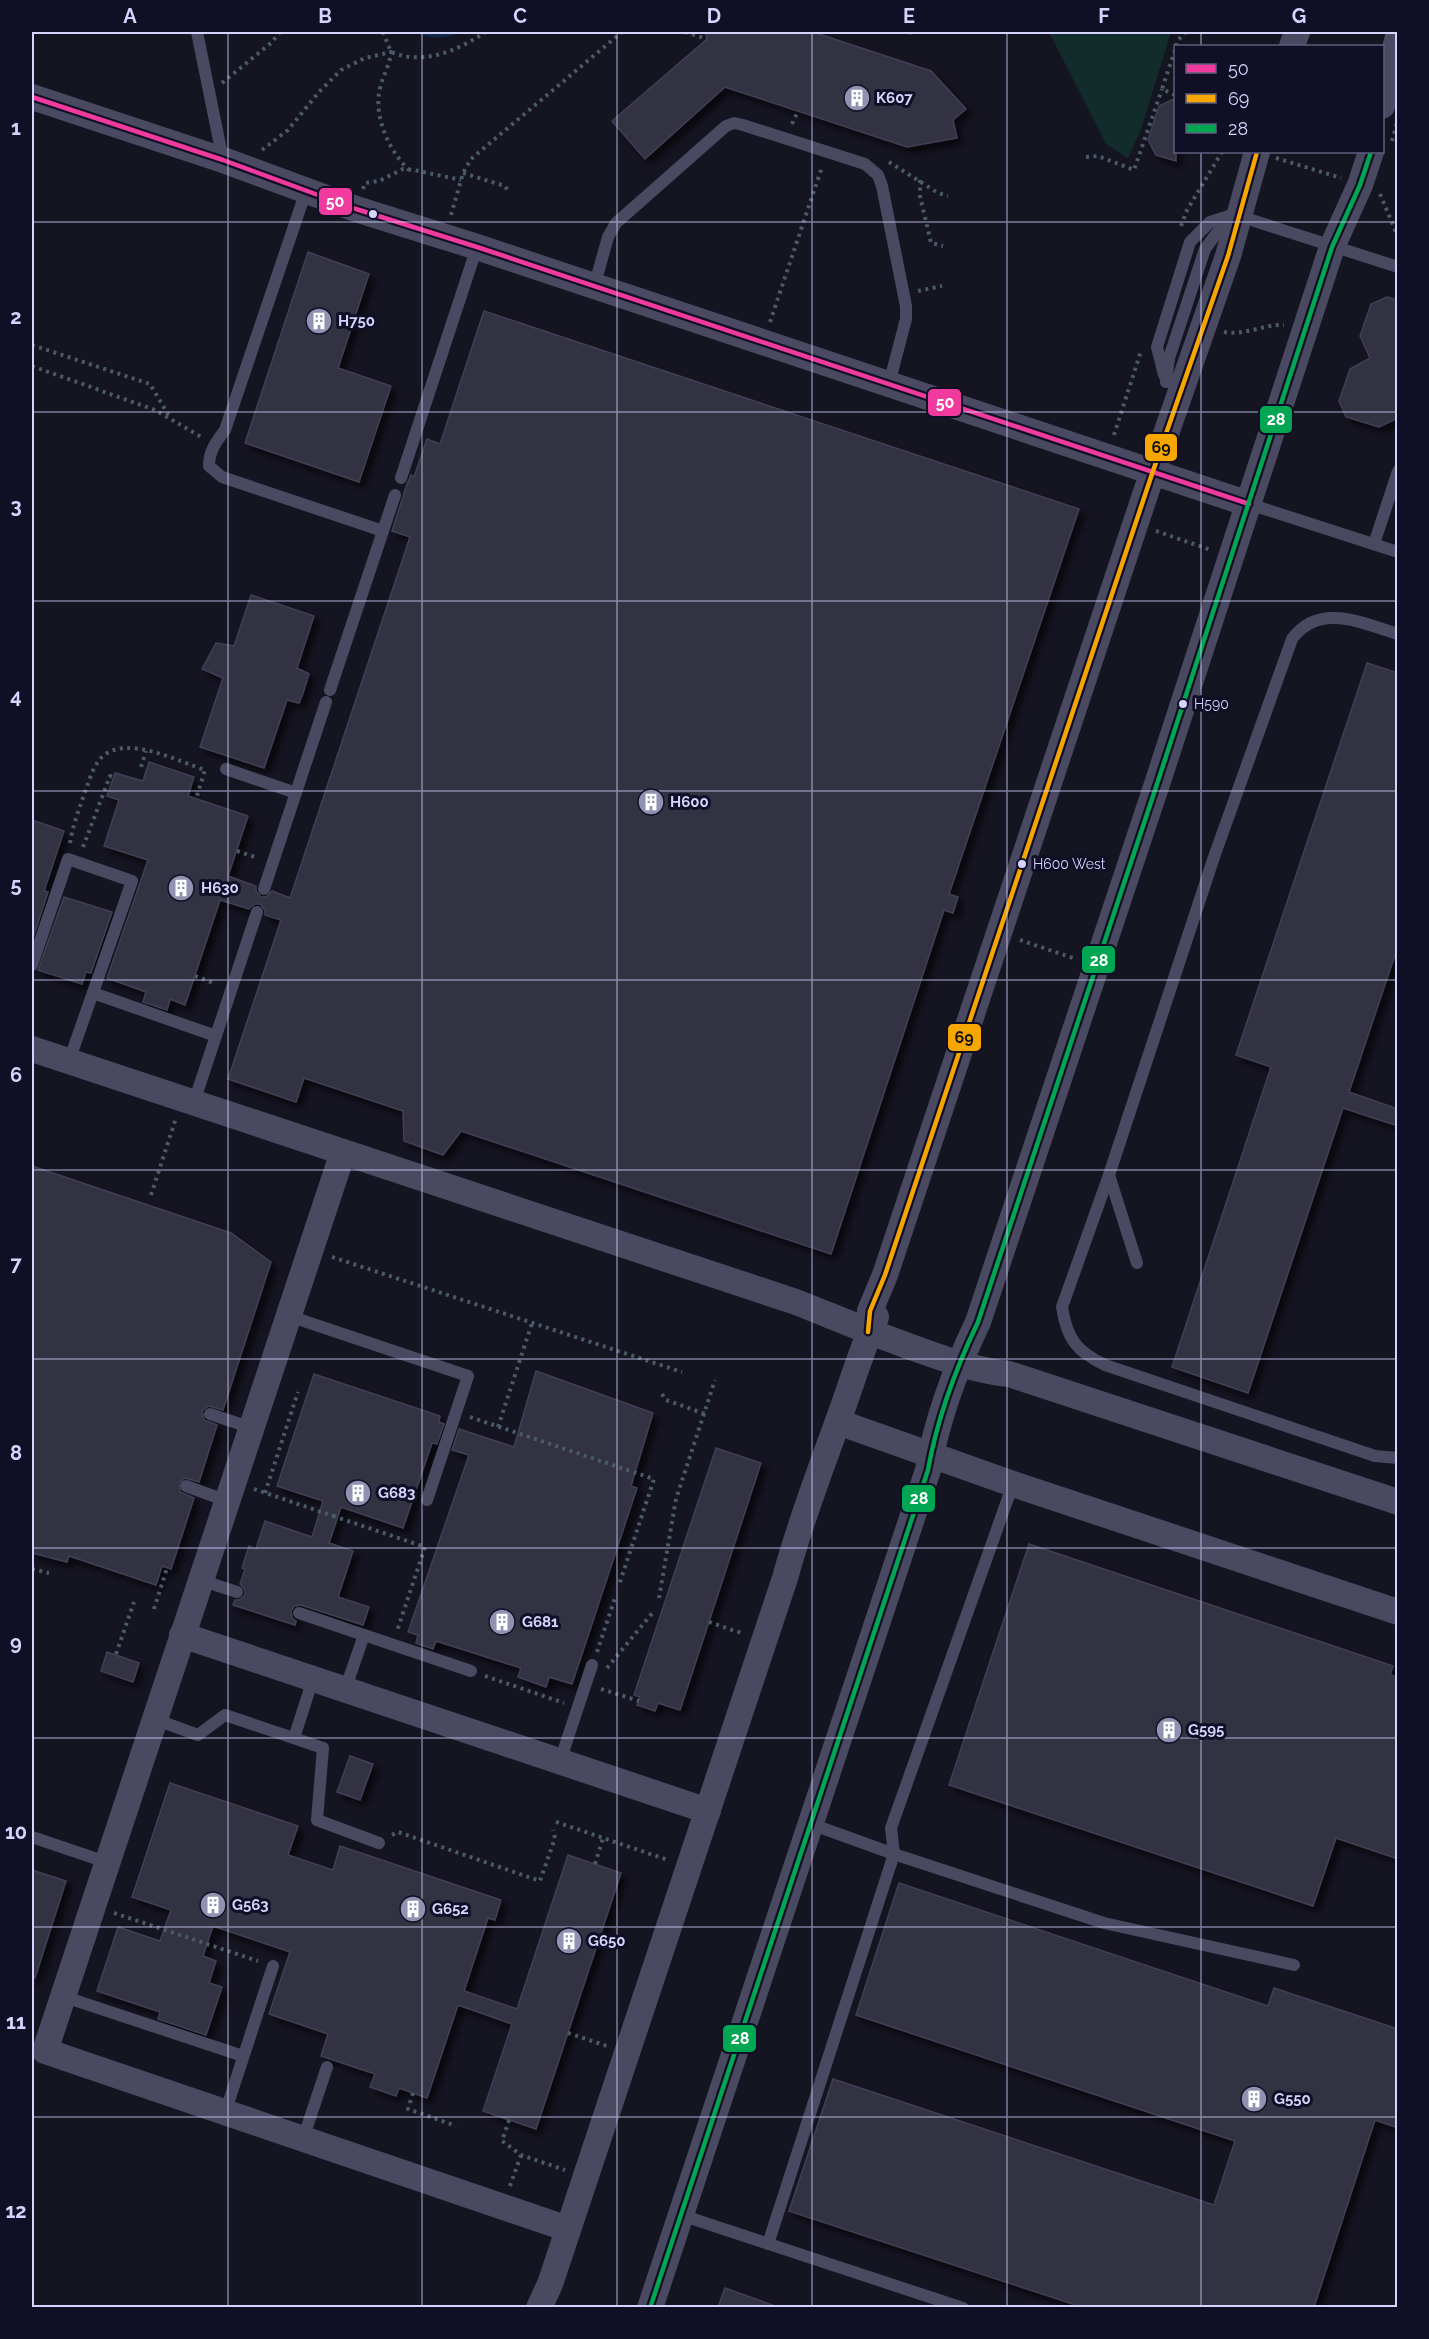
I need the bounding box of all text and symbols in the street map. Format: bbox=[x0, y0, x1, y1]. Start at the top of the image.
text: A bbox=[123, 4, 137, 28]
text: B bbox=[318, 4, 332, 28]
text: C bbox=[513, 4, 527, 28]
text: D bbox=[707, 4, 721, 28]
text: E bbox=[903, 4, 915, 28]
text: F bbox=[1098, 4, 1110, 28]
text: G bbox=[1292, 4, 1306, 28]
legend bbox=[1174, 45, 1384, 153]
text: 50 bbox=[1228, 58, 1249, 79]
building icon: K607 bbox=[842, 83, 872, 113]
text: 69 bbox=[1228, 88, 1249, 109]
place label: K607 bbox=[876, 89, 913, 107]
text: 1 bbox=[11, 116, 21, 140]
text: 28 bbox=[1228, 118, 1248, 139]
line badge: 50 bbox=[318, 187, 353, 216]
text: 50 bbox=[326, 192, 345, 211]
unlabelled marker bbox=[367, 208, 379, 220]
text: 2 bbox=[10, 305, 22, 329]
building icon: H750 bbox=[304, 306, 334, 336]
place label: H750 bbox=[338, 312, 375, 330]
line badge: 50 bbox=[927, 388, 962, 417]
text: 50 bbox=[936, 393, 955, 412]
line badge: 28 bbox=[1259, 405, 1293, 434]
text: 28 bbox=[1267, 410, 1285, 429]
line badge: 69 bbox=[1144, 433, 1178, 462]
text: 69 bbox=[1151, 438, 1171, 457]
text: 3 bbox=[10, 494, 22, 518]
text: 4 bbox=[10, 684, 22, 708]
place label: H590 bbox=[1194, 696, 1229, 712]
marker: H590 bbox=[1177, 698, 1189, 710]
building icon: H600 bbox=[636, 787, 666, 817]
place label: H600 bbox=[670, 793, 709, 811]
place label: H600 West bbox=[1033, 856, 1106, 872]
marker: H600 West bbox=[1016, 858, 1028, 870]
text: 5 bbox=[10, 873, 22, 897]
building icon: H630 bbox=[166, 873, 196, 903]
place label: H630 bbox=[201, 879, 239, 897]
line badge: 28 bbox=[1081, 945, 1116, 974]
text: 28 bbox=[1090, 951, 1108, 970]
line badge: 69 bbox=[947, 1023, 982, 1052]
text: 69 bbox=[954, 1028, 974, 1047]
text: 6 bbox=[10, 1063, 22, 1087]
text: 7 bbox=[10, 1252, 22, 1276]
text: 8 bbox=[10, 1441, 22, 1465]
building icon: G683 bbox=[343, 1478, 373, 1508]
place label: G683 bbox=[378, 1484, 415, 1502]
line badge: 28 bbox=[901, 1484, 936, 1513]
text: 28 bbox=[910, 1489, 928, 1508]
building icon: G681 bbox=[487, 1607, 517, 1637]
place label: G681 bbox=[522, 1613, 559, 1631]
text: 9 bbox=[10, 1631, 22, 1655]
building icon: G595 bbox=[1154, 1715, 1184, 1745]
place label: G595 bbox=[1188, 1721, 1224, 1739]
text: 10 bbox=[5, 1820, 27, 1844]
building icon: G563 bbox=[198, 1890, 228, 1920]
building icon: G652 bbox=[398, 1894, 428, 1924]
place label: G563 bbox=[232, 1896, 269, 1914]
place label: G652 bbox=[432, 1900, 469, 1918]
building icon: G650 bbox=[554, 1926, 584, 1956]
place label: G650 bbox=[588, 1932, 626, 1950]
text: 11 bbox=[6, 2010, 26, 2034]
line badge: 28 bbox=[722, 2024, 757, 2053]
text: 28 bbox=[731, 2029, 749, 2048]
building icon: G550 bbox=[1239, 2084, 1269, 2114]
place label: G550 bbox=[1274, 2090, 1311, 2108]
text: 12 bbox=[5, 2199, 27, 2223]

